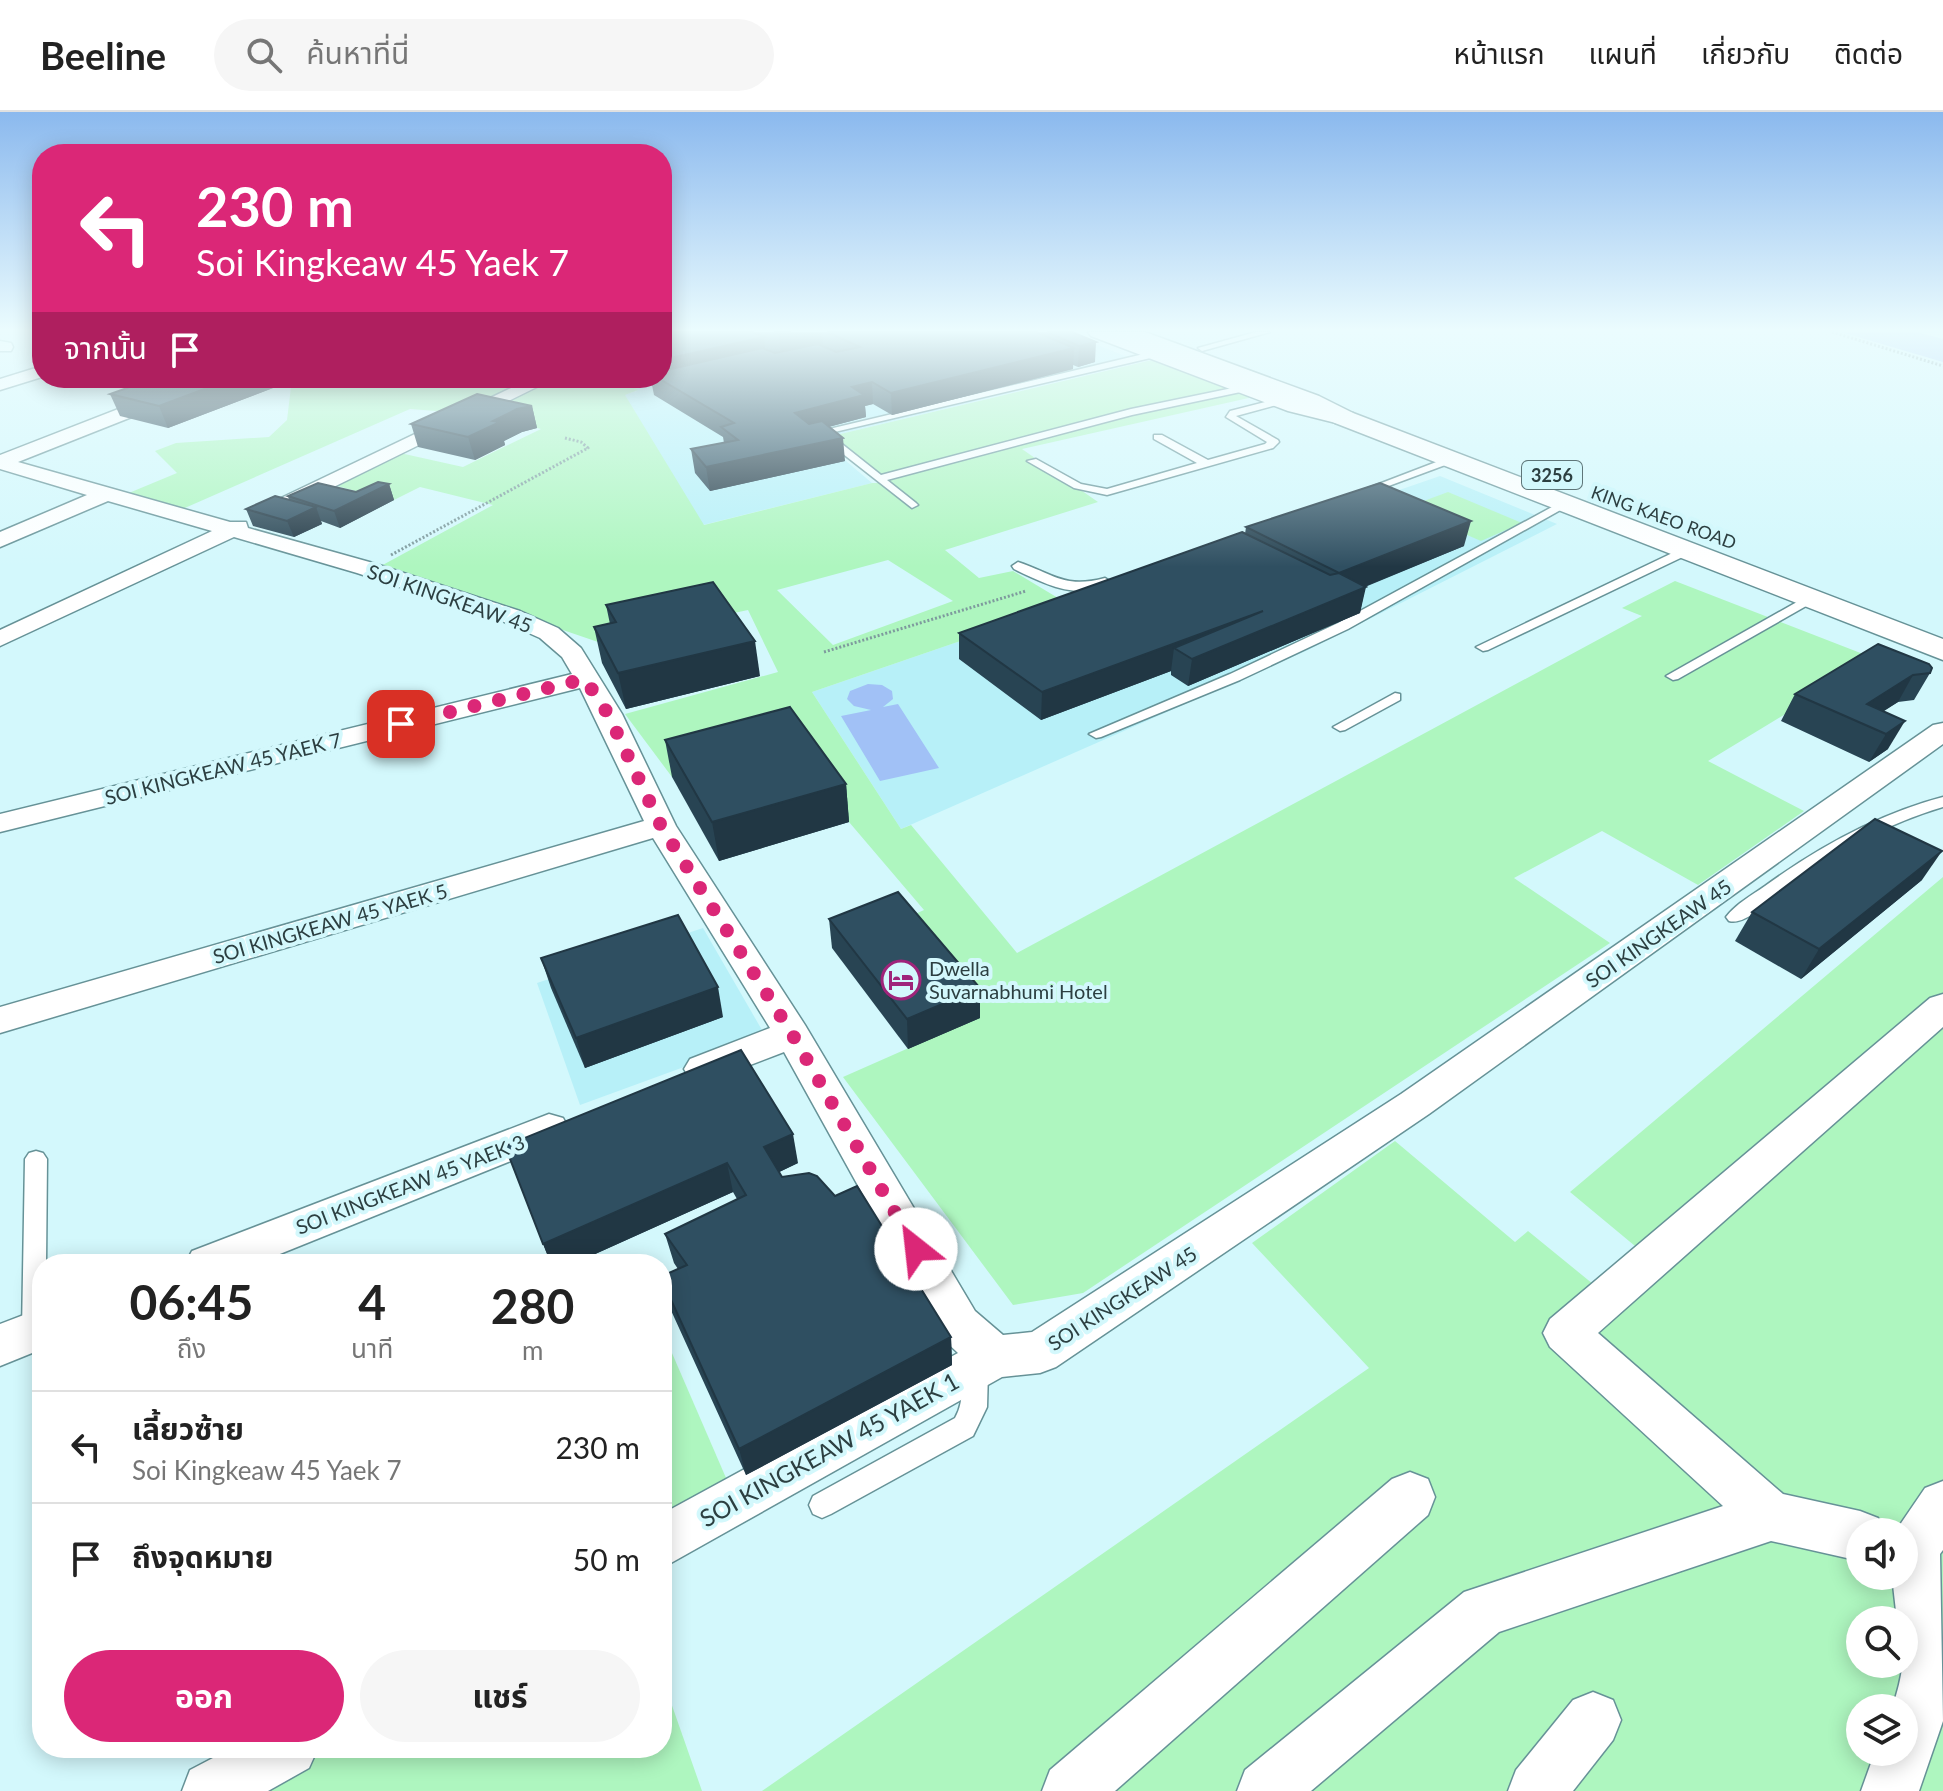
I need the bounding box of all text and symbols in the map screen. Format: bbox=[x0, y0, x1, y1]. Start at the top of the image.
search box bbox=[214, 19, 774, 91]
text: Beeline bbox=[40, 32, 166, 78]
icon: search bbox=[242, 33, 286, 77]
text: ค้นหาที่นี่ bbox=[306, 34, 409, 70]
text: หน้าแรก bbox=[1454, 36, 1545, 70]
text: แผนที่ bbox=[1589, 36, 1657, 70]
text: เกี่ยวกับ bbox=[1701, 36, 1790, 70]
text: ติดต่อ bbox=[1834, 36, 1903, 70]
text: 230 m bbox=[196, 172, 354, 239]
icon: left bbox=[64, 176, 168, 280]
text: Soi Kingkeaw 45 Yaek 7 bbox=[196, 240, 569, 284]
icon: arrive bbox=[163, 328, 207, 372]
text: จากนั้น bbox=[64, 329, 147, 365]
road number: 3256 bbox=[1522, 461, 1582, 489]
street label: KING KAEO ROAD bbox=[1588, 481, 1740, 553]
street label: SOI KINGKEAW 45 bbox=[365, 559, 535, 637]
pin bbox=[367, 690, 435, 758]
icon: arrive bbox=[379, 702, 423, 746]
street label: SOI KINGKEAW 45 YAEK 7 bbox=[102, 727, 344, 809]
street label: SOI KINGKEAW 45 bbox=[1580, 874, 1736, 992]
street label: SOI KINGKEAW 45 YAEK 5 bbox=[210, 878, 450, 968]
place label: Dwella Suvarnabhumi Hotel bbox=[929, 956, 1108, 1003]
hotel icon: Dwella Suvarnabhumi Hotel bbox=[880, 959, 922, 1001]
street label: SOI KINGKEAW 45 YAEK 3 bbox=[292, 1129, 528, 1239]
position arrow bbox=[874, 1207, 958, 1291]
street label: SOI KINGKEAW 45 bbox=[1043, 1241, 1201, 1355]
text: 06:45 bbox=[130, 1273, 253, 1330]
text: 4 bbox=[358, 1273, 386, 1330]
text: 280 bbox=[491, 1277, 574, 1334]
text: ถึง bbox=[177, 1332, 206, 1364]
text: นาที bbox=[351, 1332, 393, 1364]
text: m bbox=[522, 1334, 543, 1366]
street label: SOI KINGKEAW 45 YAEK 1 bbox=[694, 1366, 964, 1532]
text: เลี้ยวซ้าย bbox=[132, 1410, 244, 1446]
icon: left bbox=[64, 1425, 108, 1469]
text: 230 m bbox=[555, 1429, 640, 1465]
text: Soi Kingkeaw 45 Yaek 7 bbox=[132, 1454, 401, 1486]
map controls bbox=[1846, 1518, 1918, 1766]
button: sound bbox=[1846, 1518, 1918, 1590]
icon: arrive bbox=[64, 1537, 108, 1581]
text: ถึงจุดหมาย bbox=[132, 1538, 273, 1574]
text: 50 m bbox=[573, 1541, 640, 1577]
button: search bbox=[1846, 1606, 1918, 1678]
button: ออก bbox=[64, 1650, 344, 1742]
button: แชร์ bbox=[360, 1650, 640, 1742]
button: layers bbox=[1846, 1694, 1918, 1766]

